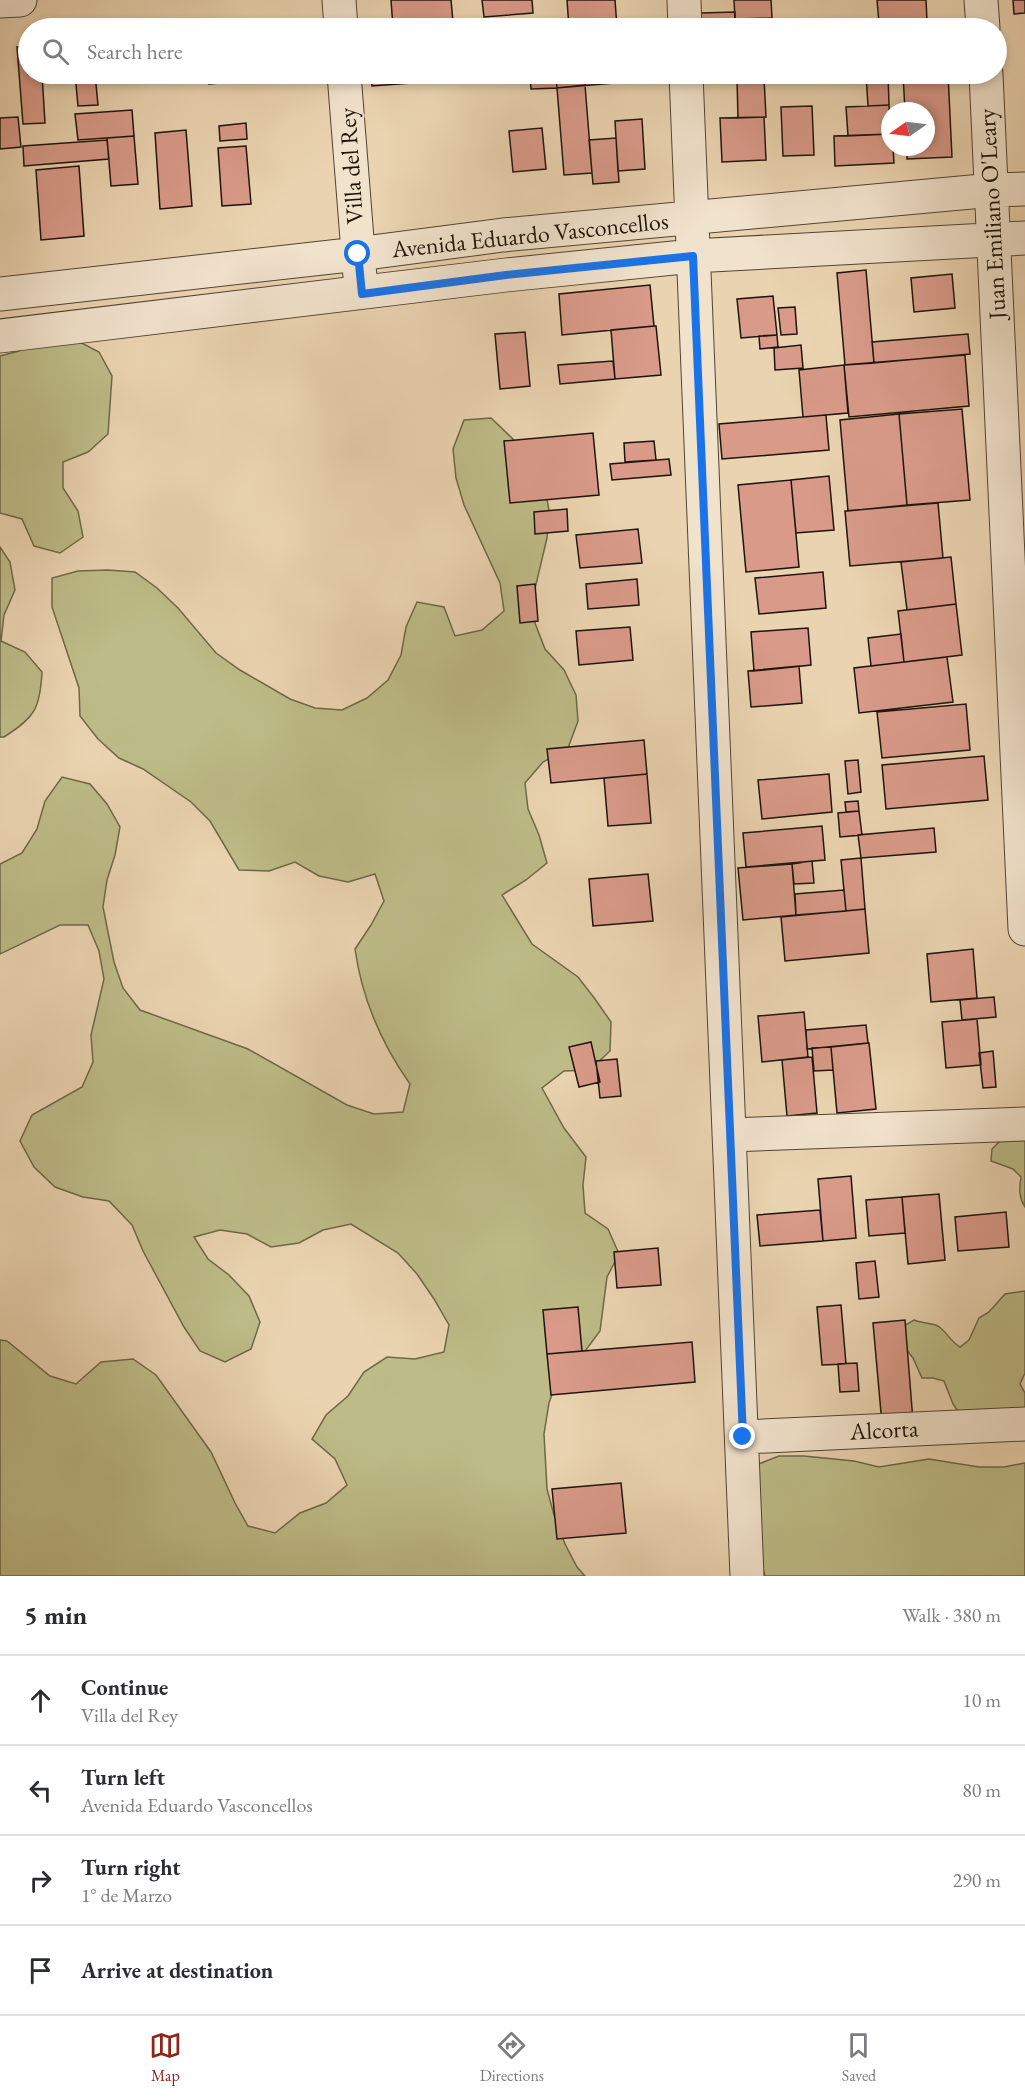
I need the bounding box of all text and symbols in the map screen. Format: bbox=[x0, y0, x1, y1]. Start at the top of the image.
search box bbox=[18, 18, 1007, 84]
icon: search bbox=[39, 35, 72, 68]
text: Search here bbox=[87, 37, 182, 66]
north arrow bbox=[881, 102, 935, 156]
street label: Villa del Rey bbox=[331, 106, 370, 225]
street label: Juan Emiliano O'Leary bbox=[970, 107, 1013, 322]
street label: Avenida Eduardo Vasconcellos bbox=[389, 205, 670, 265]
route start bbox=[344, 240, 370, 266]
street label: Alcorta bbox=[848, 1412, 919, 1447]
route end bbox=[729, 1423, 755, 1449]
text: 5 min bbox=[24, 1598, 87, 1632]
text: Walk · 380 m bbox=[902, 1602, 1001, 1628]
text: Continue bbox=[81, 1673, 168, 1702]
icon: ahead bbox=[24, 1684, 57, 1717]
text: 10 m bbox=[962, 1687, 1001, 1713]
text: Villa del Rey bbox=[81, 1702, 178, 1728]
text: Turn left bbox=[81, 1763, 165, 1792]
icon: left bbox=[24, 1774, 57, 1807]
text: 80 m bbox=[962, 1777, 1001, 1803]
text: Avenida Eduardo Vasconcellos bbox=[81, 1792, 313, 1818]
text: Turn right bbox=[81, 1853, 180, 1882]
icon: right bbox=[24, 1864, 57, 1897]
text: 290 m bbox=[953, 1867, 1001, 1893]
text: 1° de Marzo bbox=[81, 1882, 172, 1908]
icon: arrive bbox=[24, 1954, 57, 1987]
text: Arrive at destination bbox=[81, 1956, 273, 1985]
tab: Map bbox=[149, 2029, 182, 2086]
tab: Directions bbox=[480, 2029, 544, 2086]
tab: Saved bbox=[842, 2029, 876, 2086]

